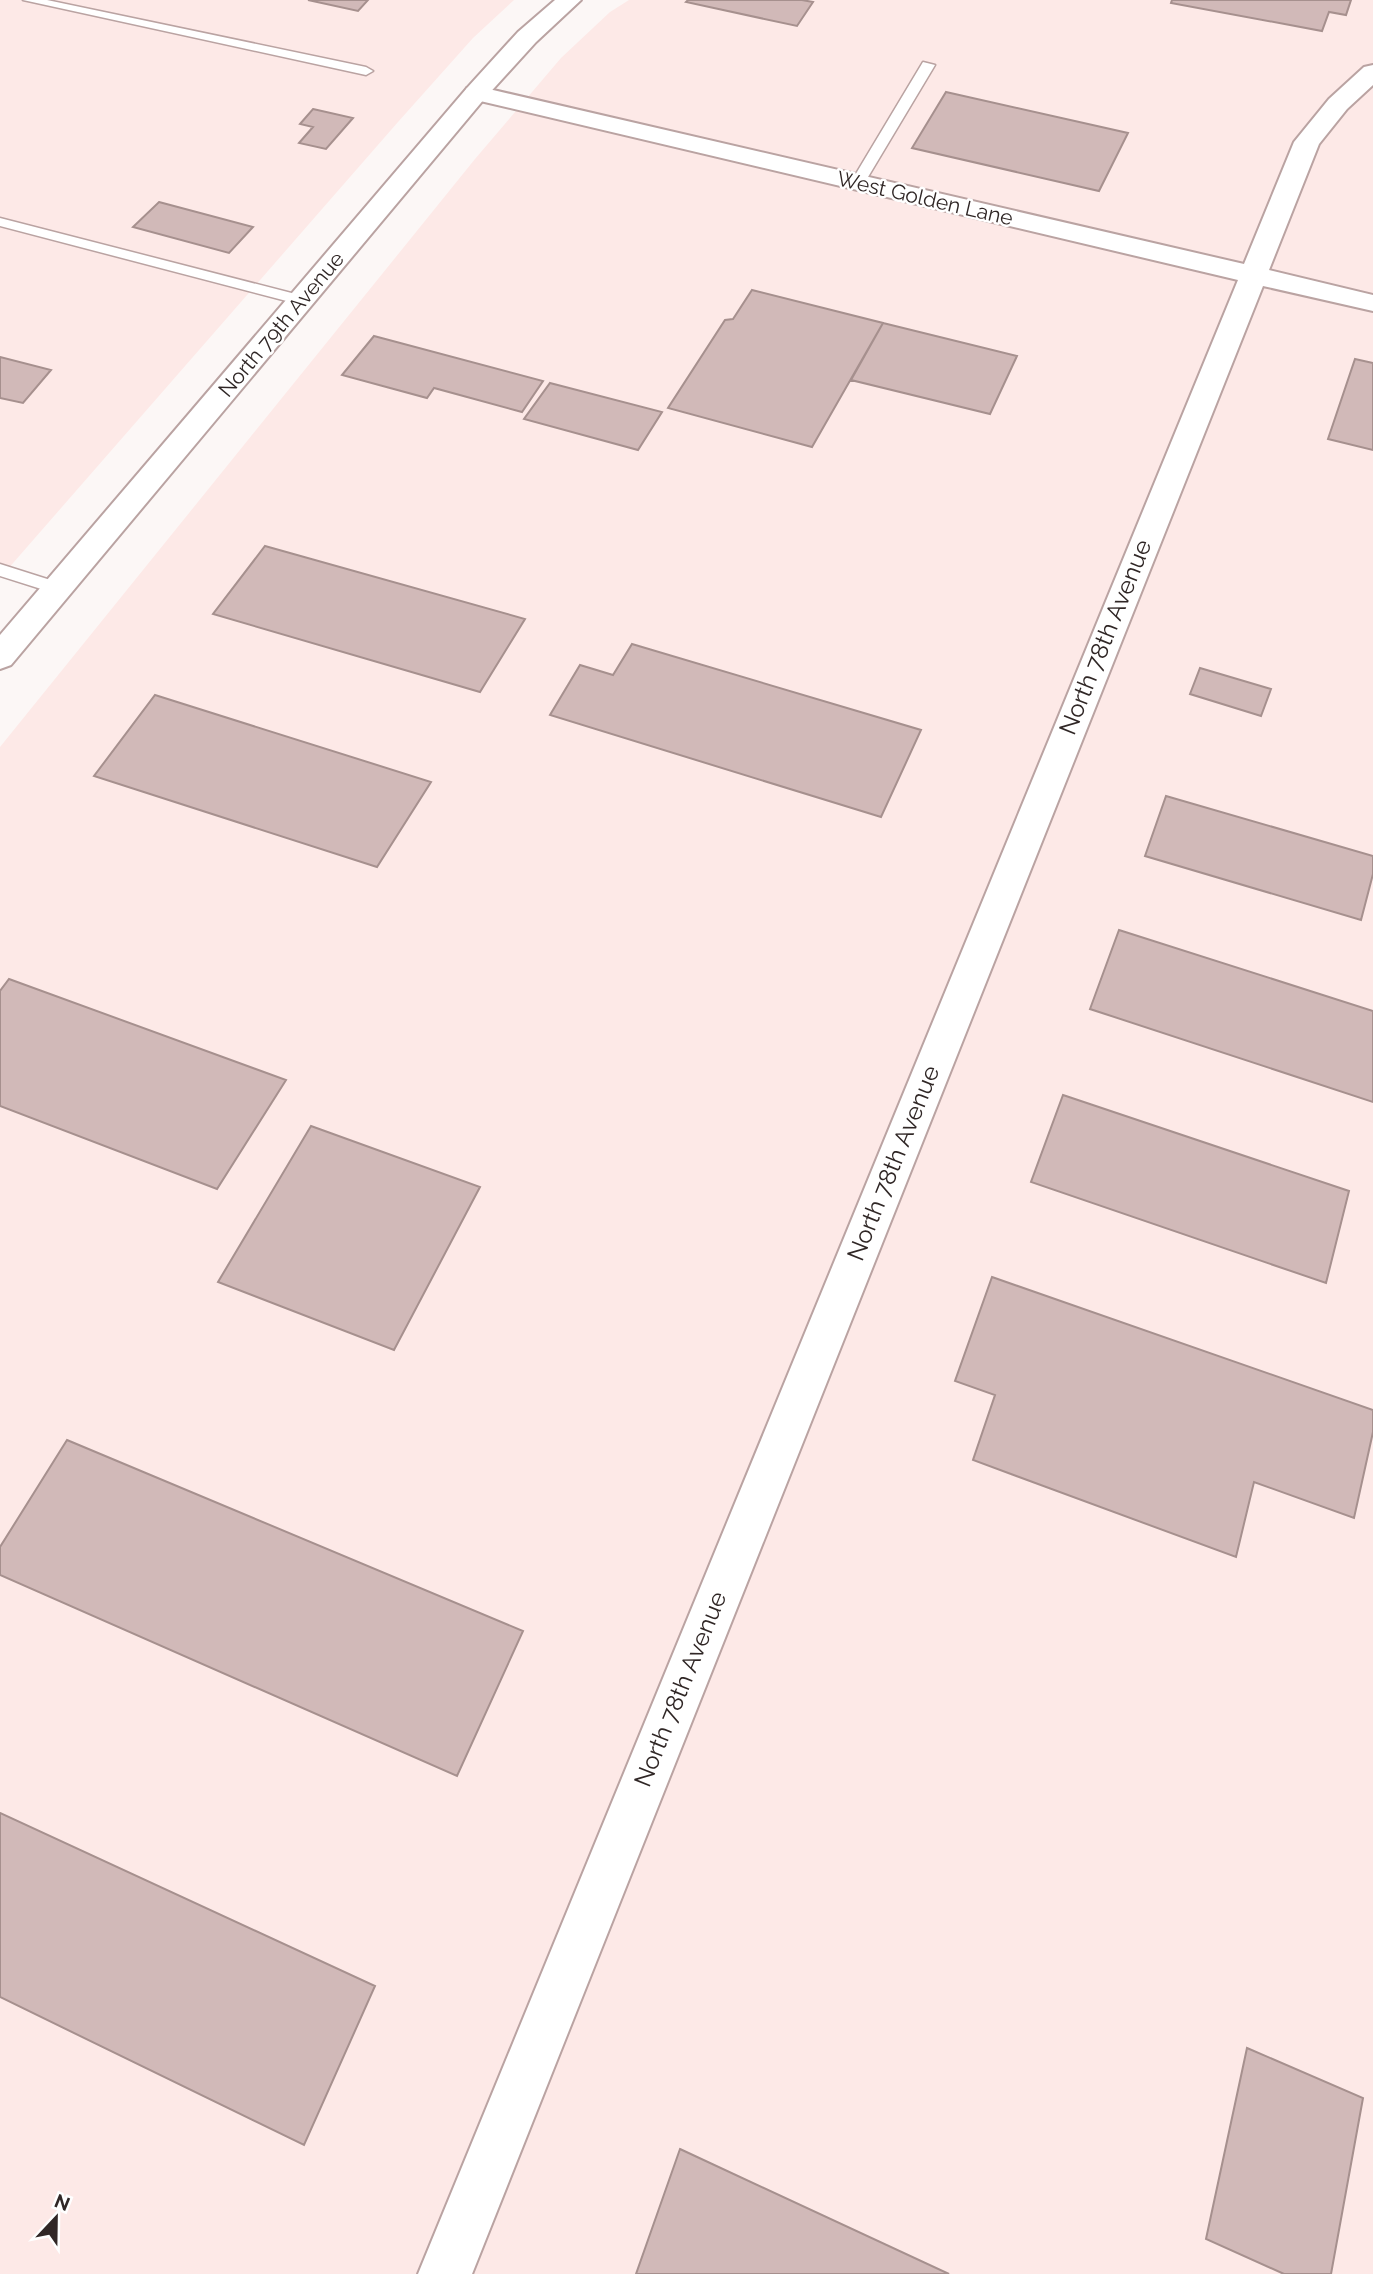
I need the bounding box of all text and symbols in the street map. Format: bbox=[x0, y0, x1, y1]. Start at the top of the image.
street label: West Golden Lane bbox=[835, 166, 1015, 230]
street label: North 79th Avenue bbox=[213, 246, 349, 402]
street label: North 78th Avenue bbox=[1053, 535, 1157, 739]
street label: North 78th Avenue bbox=[841, 1061, 945, 1265]
street label: North 78th Avenue bbox=[628, 1587, 732, 1791]
north arrow bbox=[21, 2183, 91, 2253]
text: N bbox=[52, 2189, 73, 2215]

